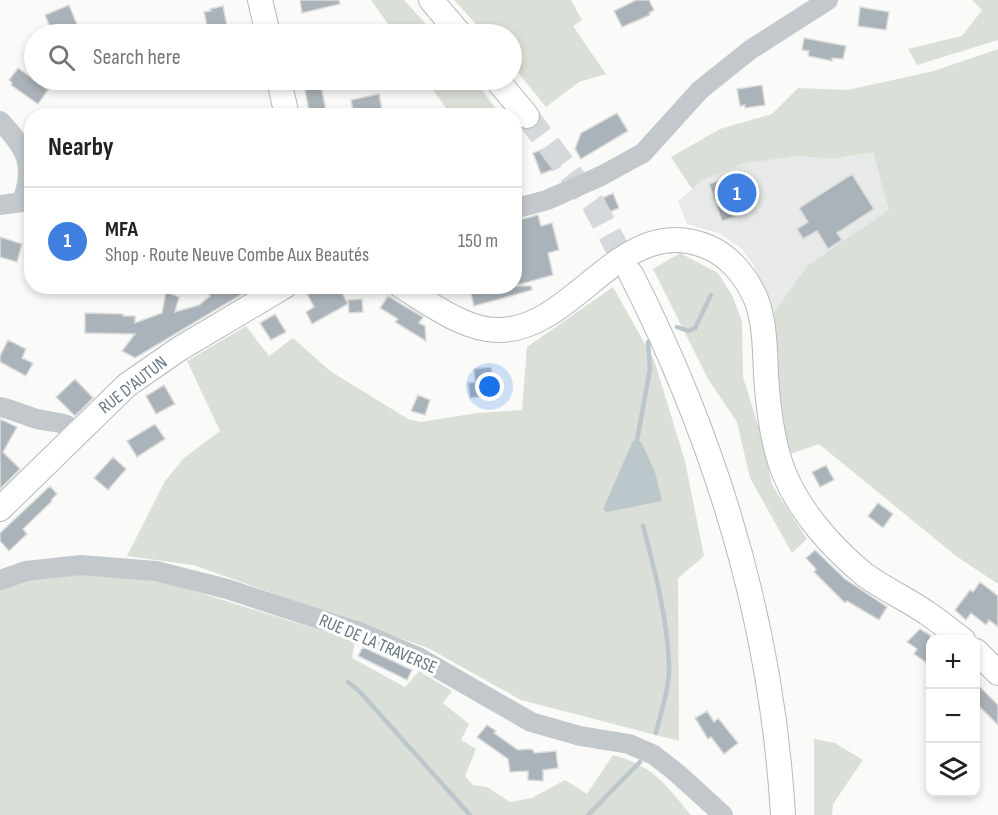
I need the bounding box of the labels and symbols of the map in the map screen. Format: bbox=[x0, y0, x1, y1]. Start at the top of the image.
pin: 1 bbox=[718, 170, 756, 216]
street label: RUE D'AUTUN bbox=[95, 352, 171, 418]
your location bbox=[475, 372, 504, 401]
street label: RUE DE LA TRAVERSE bbox=[316, 610, 440, 678]

